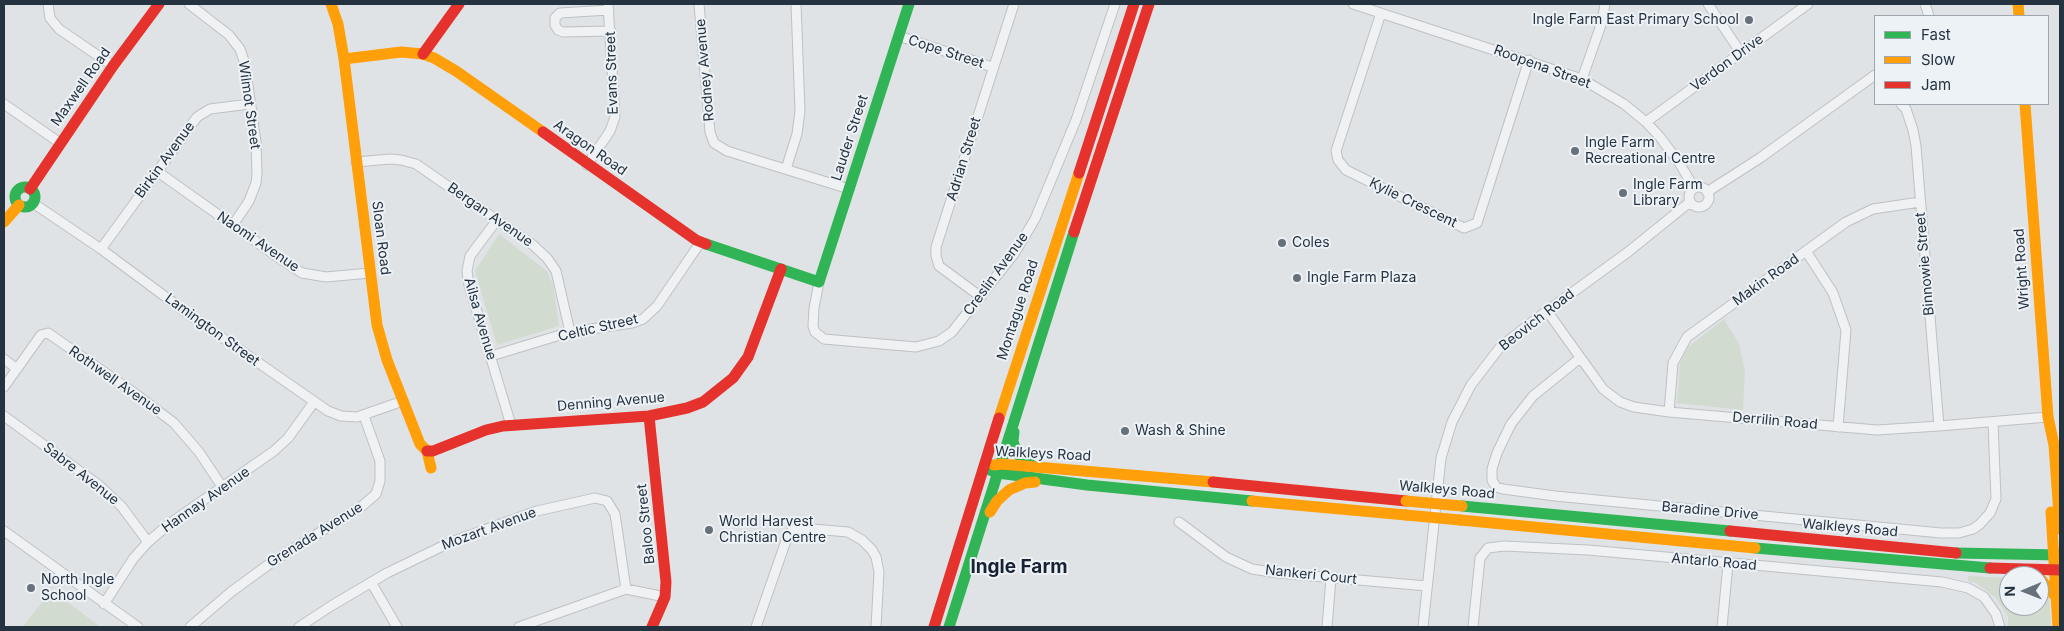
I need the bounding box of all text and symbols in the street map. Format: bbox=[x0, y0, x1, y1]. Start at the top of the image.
place label: Ingle Farm East Primary School bbox=[1533, 12, 1739, 28]
marker: Ingle Farm East Primary School bbox=[1743, 14, 1755, 26]
legend bbox=[1874, 15, 2049, 105]
street label: Rodney Avenue bbox=[692, 18, 718, 122]
text: Fast bbox=[1921, 25, 1951, 44]
street label: Evans Street bbox=[602, 31, 622, 115]
street label: Verdon Drive bbox=[1687, 31, 1767, 95]
street label: Cope Street bbox=[906, 32, 986, 72]
street label: Roopena Street bbox=[1491, 42, 1593, 92]
street label: Maxwell Road bbox=[48, 44, 114, 130]
text: Slow bbox=[1921, 50, 1955, 69]
street label: Wilmot Street bbox=[234, 60, 264, 150]
text: Jam bbox=[1921, 75, 1951, 94]
street label: Lauder Street bbox=[828, 93, 872, 183]
street label: Adrian Street bbox=[943, 115, 985, 203]
street label: Aragon Road bbox=[550, 117, 630, 179]
street label: Birkin Avenue bbox=[132, 118, 198, 202]
place label: Ingle Farm Recreational Centre bbox=[1585, 135, 1715, 168]
marker: Ingle Farm Recreational Centre bbox=[1569, 145, 1581, 157]
street label: Kylie Crescent bbox=[1366, 175, 1460, 231]
place label: Ingle Farm Library bbox=[1633, 177, 1703, 210]
street label: Bergan Avenue bbox=[444, 179, 536, 251]
marker: Ingle Farm Library bbox=[1617, 187, 1629, 199]
street label: Sloan Road bbox=[368, 200, 394, 276]
street label: Naomi Avenue bbox=[214, 208, 302, 276]
street label: Binnowie Street bbox=[1912, 212, 1938, 316]
street label: Wright Road bbox=[2011, 228, 2033, 310]
street label: Creslin Avenue bbox=[960, 229, 1032, 319]
place label: Coles bbox=[1292, 235, 1330, 251]
marker: Coles bbox=[1276, 237, 1288, 249]
street label: Makin Road bbox=[1730, 250, 1802, 310]
street label: Montague Road bbox=[994, 258, 1042, 362]
place label: Ingle Farm Plaza bbox=[1307, 270, 1416, 286]
marker: Ingle Farm Plaza bbox=[1291, 272, 1303, 284]
street label: Ailsa Avenue bbox=[460, 276, 500, 362]
street label: Beovich Road bbox=[1496, 285, 1578, 355]
street label: Lamington Street bbox=[161, 290, 263, 370]
street label: Celtic Street bbox=[556, 311, 640, 345]
street label: Rothwell Avenue bbox=[65, 343, 165, 419]
street label: Denning Avenue bbox=[556, 389, 666, 415]
street label: Derrilin Road bbox=[1732, 409, 1818, 433]
place label: Wash & Shine bbox=[1135, 423, 1226, 439]
marker: Wash & Shine bbox=[1119, 425, 1131, 437]
street label: Sabre Avenue bbox=[40, 439, 122, 509]
street label: Walkleys Road bbox=[994, 443, 1092, 465]
street label: Hannay Avenue bbox=[159, 463, 253, 537]
street label: Walkleys Road bbox=[1398, 477, 1496, 503]
street label: Baloo Street bbox=[633, 483, 659, 565]
street label: Baradine Drive bbox=[1661, 498, 1759, 524]
street label: Grenada Avenue bbox=[264, 499, 366, 571]
street label: Mozart Avenue bbox=[439, 504, 539, 554]
place label: World Harvest Christian Centre bbox=[719, 514, 826, 546]
street label: Walkleys Road bbox=[1801, 515, 1899, 541]
marker: World Harvest Christian Centre bbox=[703, 524, 715, 536]
street label: Antarlo Road bbox=[1671, 550, 1757, 574]
district label: Ingle Farm bbox=[970, 556, 1068, 578]
street label: Nankeri Court bbox=[1264, 562, 1358, 588]
north arrow bbox=[1999, 566, 2049, 616]
place label: North Ingle School bbox=[41, 572, 114, 604]
marker: North Ingle School bbox=[25, 582, 37, 594]
text: N bbox=[2001, 586, 2018, 597]

